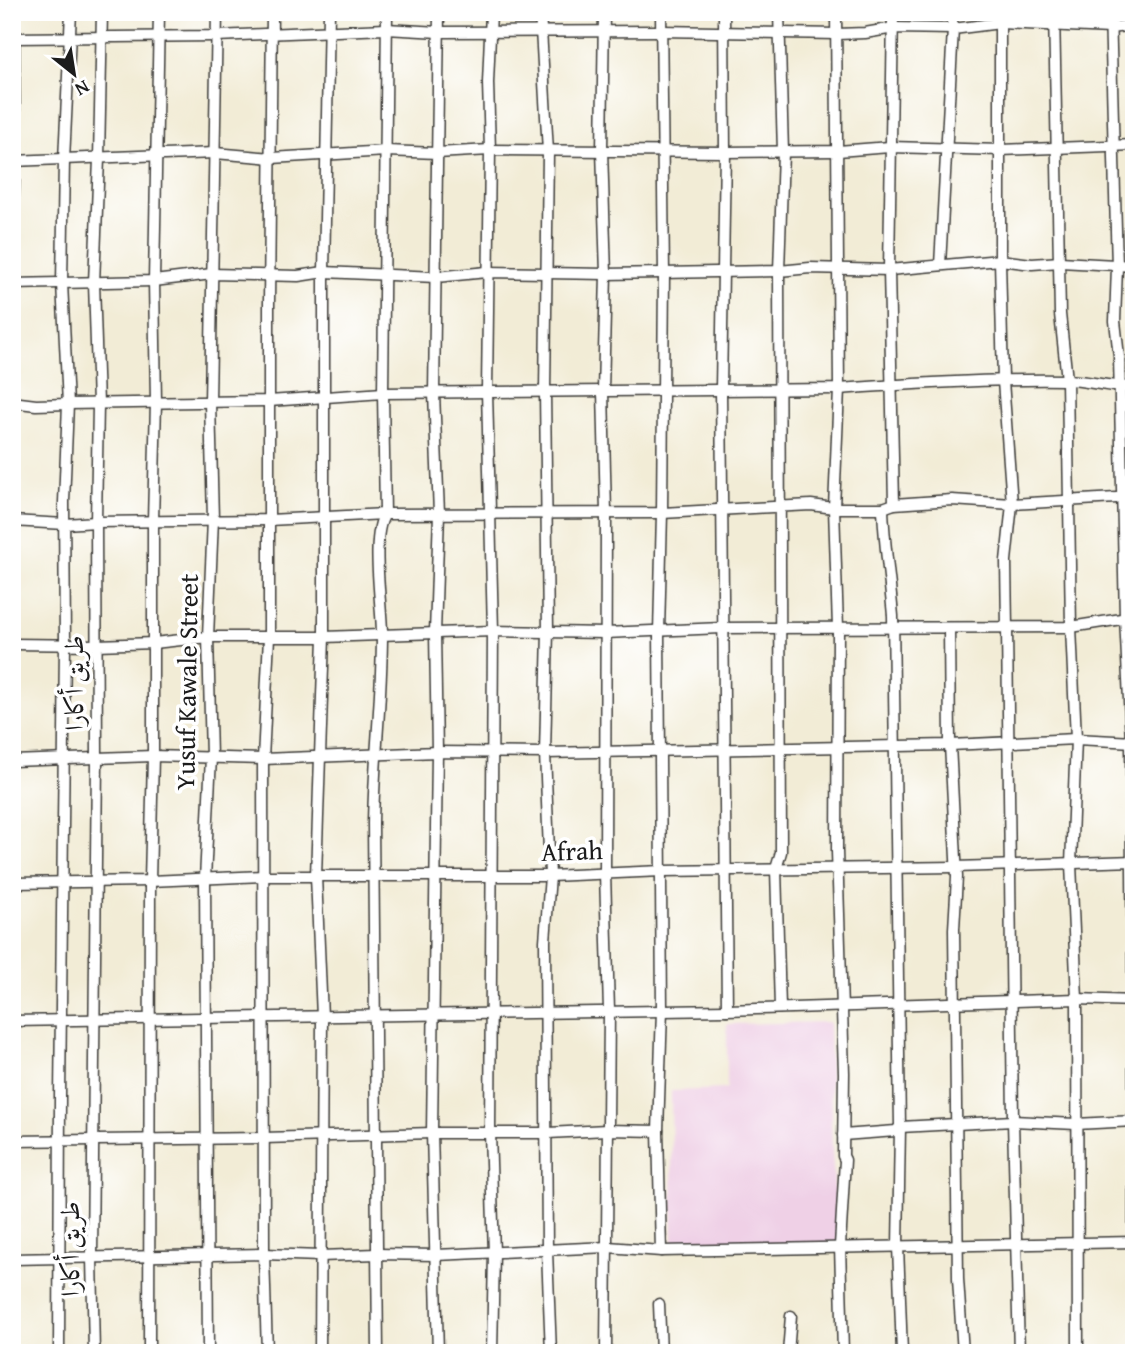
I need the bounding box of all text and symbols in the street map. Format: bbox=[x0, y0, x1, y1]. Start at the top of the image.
north arrow bbox=[38, 38, 108, 108]
text: N bbox=[70, 73, 95, 104]
street label: Yusuf Kawale Street bbox=[165, 573, 208, 791]
street label: طريق أكارا bbox=[54, 635, 93, 731]
street label: Afrah bbox=[541, 830, 604, 871]
street label: طريق أكارا bbox=[50, 1201, 89, 1297]

